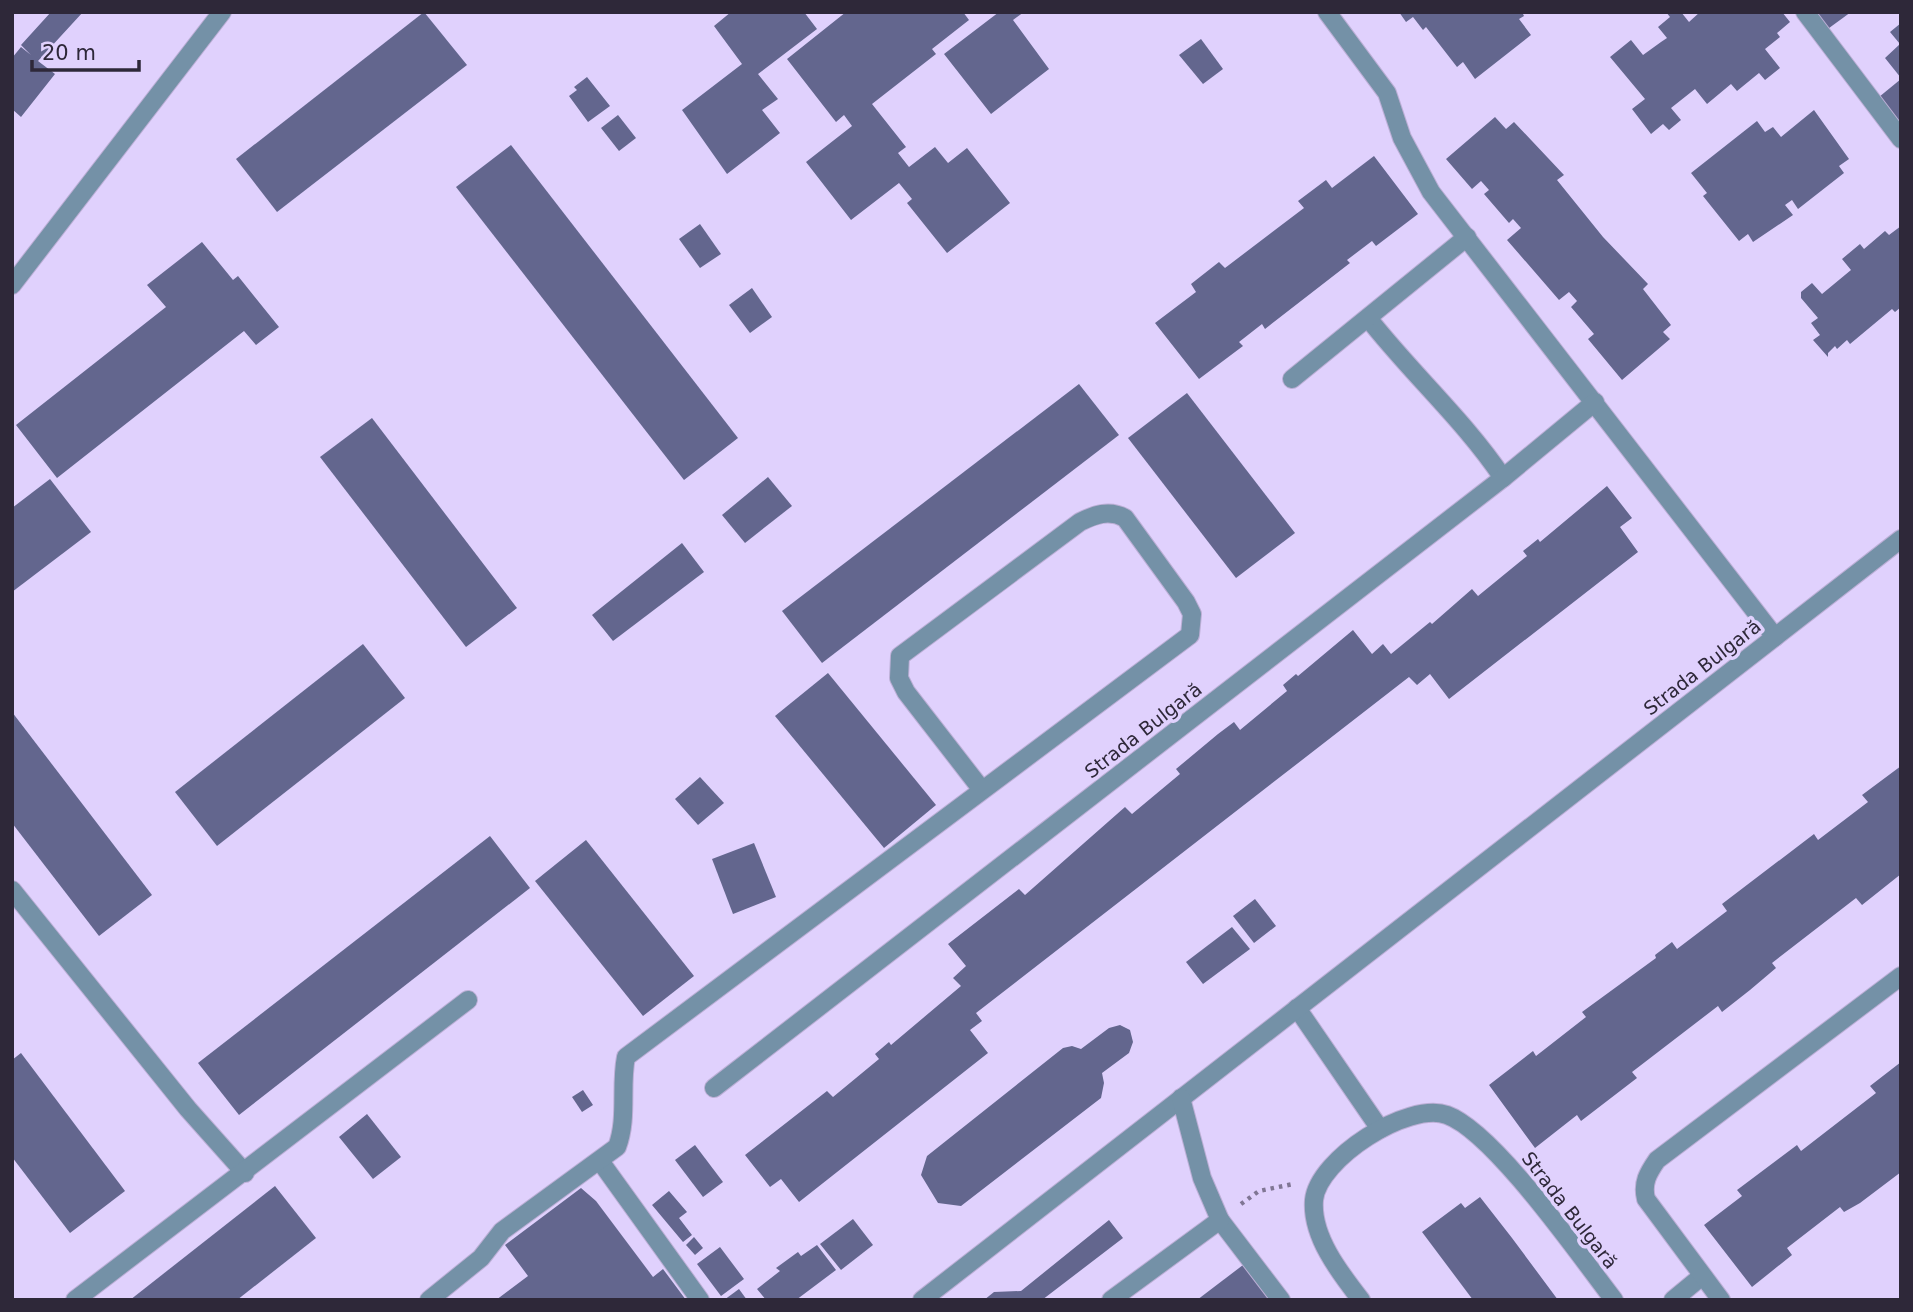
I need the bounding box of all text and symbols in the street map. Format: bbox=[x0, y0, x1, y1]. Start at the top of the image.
scale bar bbox=[32, 28, 138, 72]
text: 20 m bbox=[42, 41, 96, 65]
street label: Strada Bulgară bbox=[1639, 615, 1765, 719]
street label: Strada Bulgară bbox=[1080, 678, 1206, 782]
street label: Strada Bulgară bbox=[1518, 1147, 1622, 1273]

